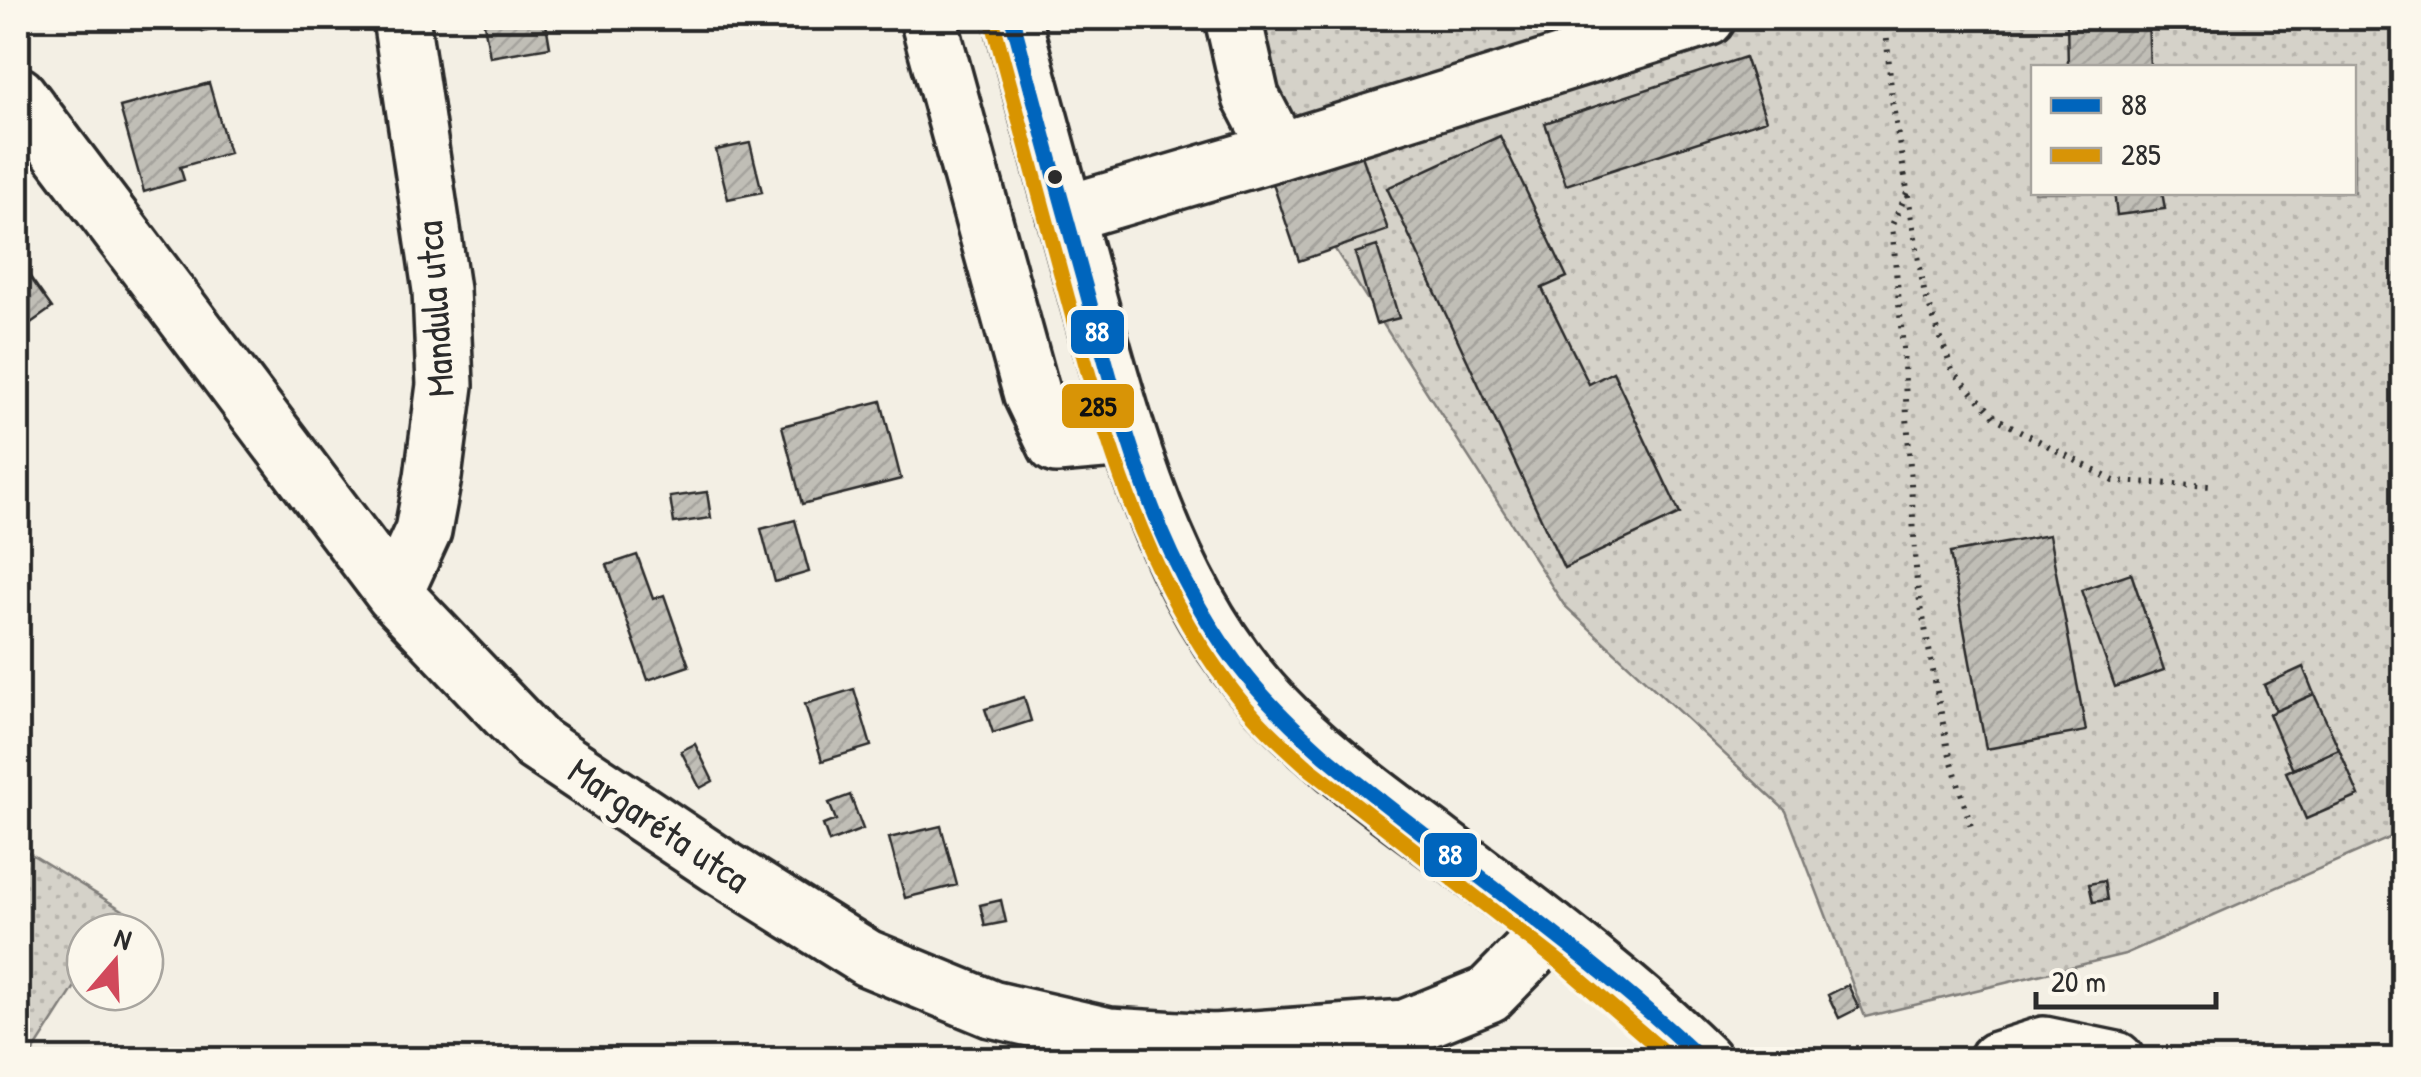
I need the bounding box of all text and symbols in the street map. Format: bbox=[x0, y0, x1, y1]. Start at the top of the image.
legend bbox=[2031, 65, 2356, 195]
text: 88 bbox=[2121, 84, 2147, 124]
text: 285 bbox=[2121, 134, 2161, 174]
unlabelled marker bbox=[1045, 167, 1065, 187]
street label: Mandula utca bbox=[402, 219, 466, 399]
line badge: 88 bbox=[1069, 308, 1126, 356]
text: 88 bbox=[1085, 312, 1109, 350]
line badge: 285 bbox=[1060, 382, 1136, 430]
text: 285 bbox=[1079, 387, 1117, 425]
street label: Margaréta utca bbox=[559, 744, 761, 904]
line badge: 88 bbox=[1422, 831, 1479, 879]
text: 88 bbox=[1438, 835, 1462, 873]
north arrow bbox=[65, 912, 165, 1012]
text: N bbox=[110, 918, 136, 959]
scale bar bbox=[2036, 947, 2216, 1009]
text: 20 m bbox=[2051, 961, 2106, 1001]

